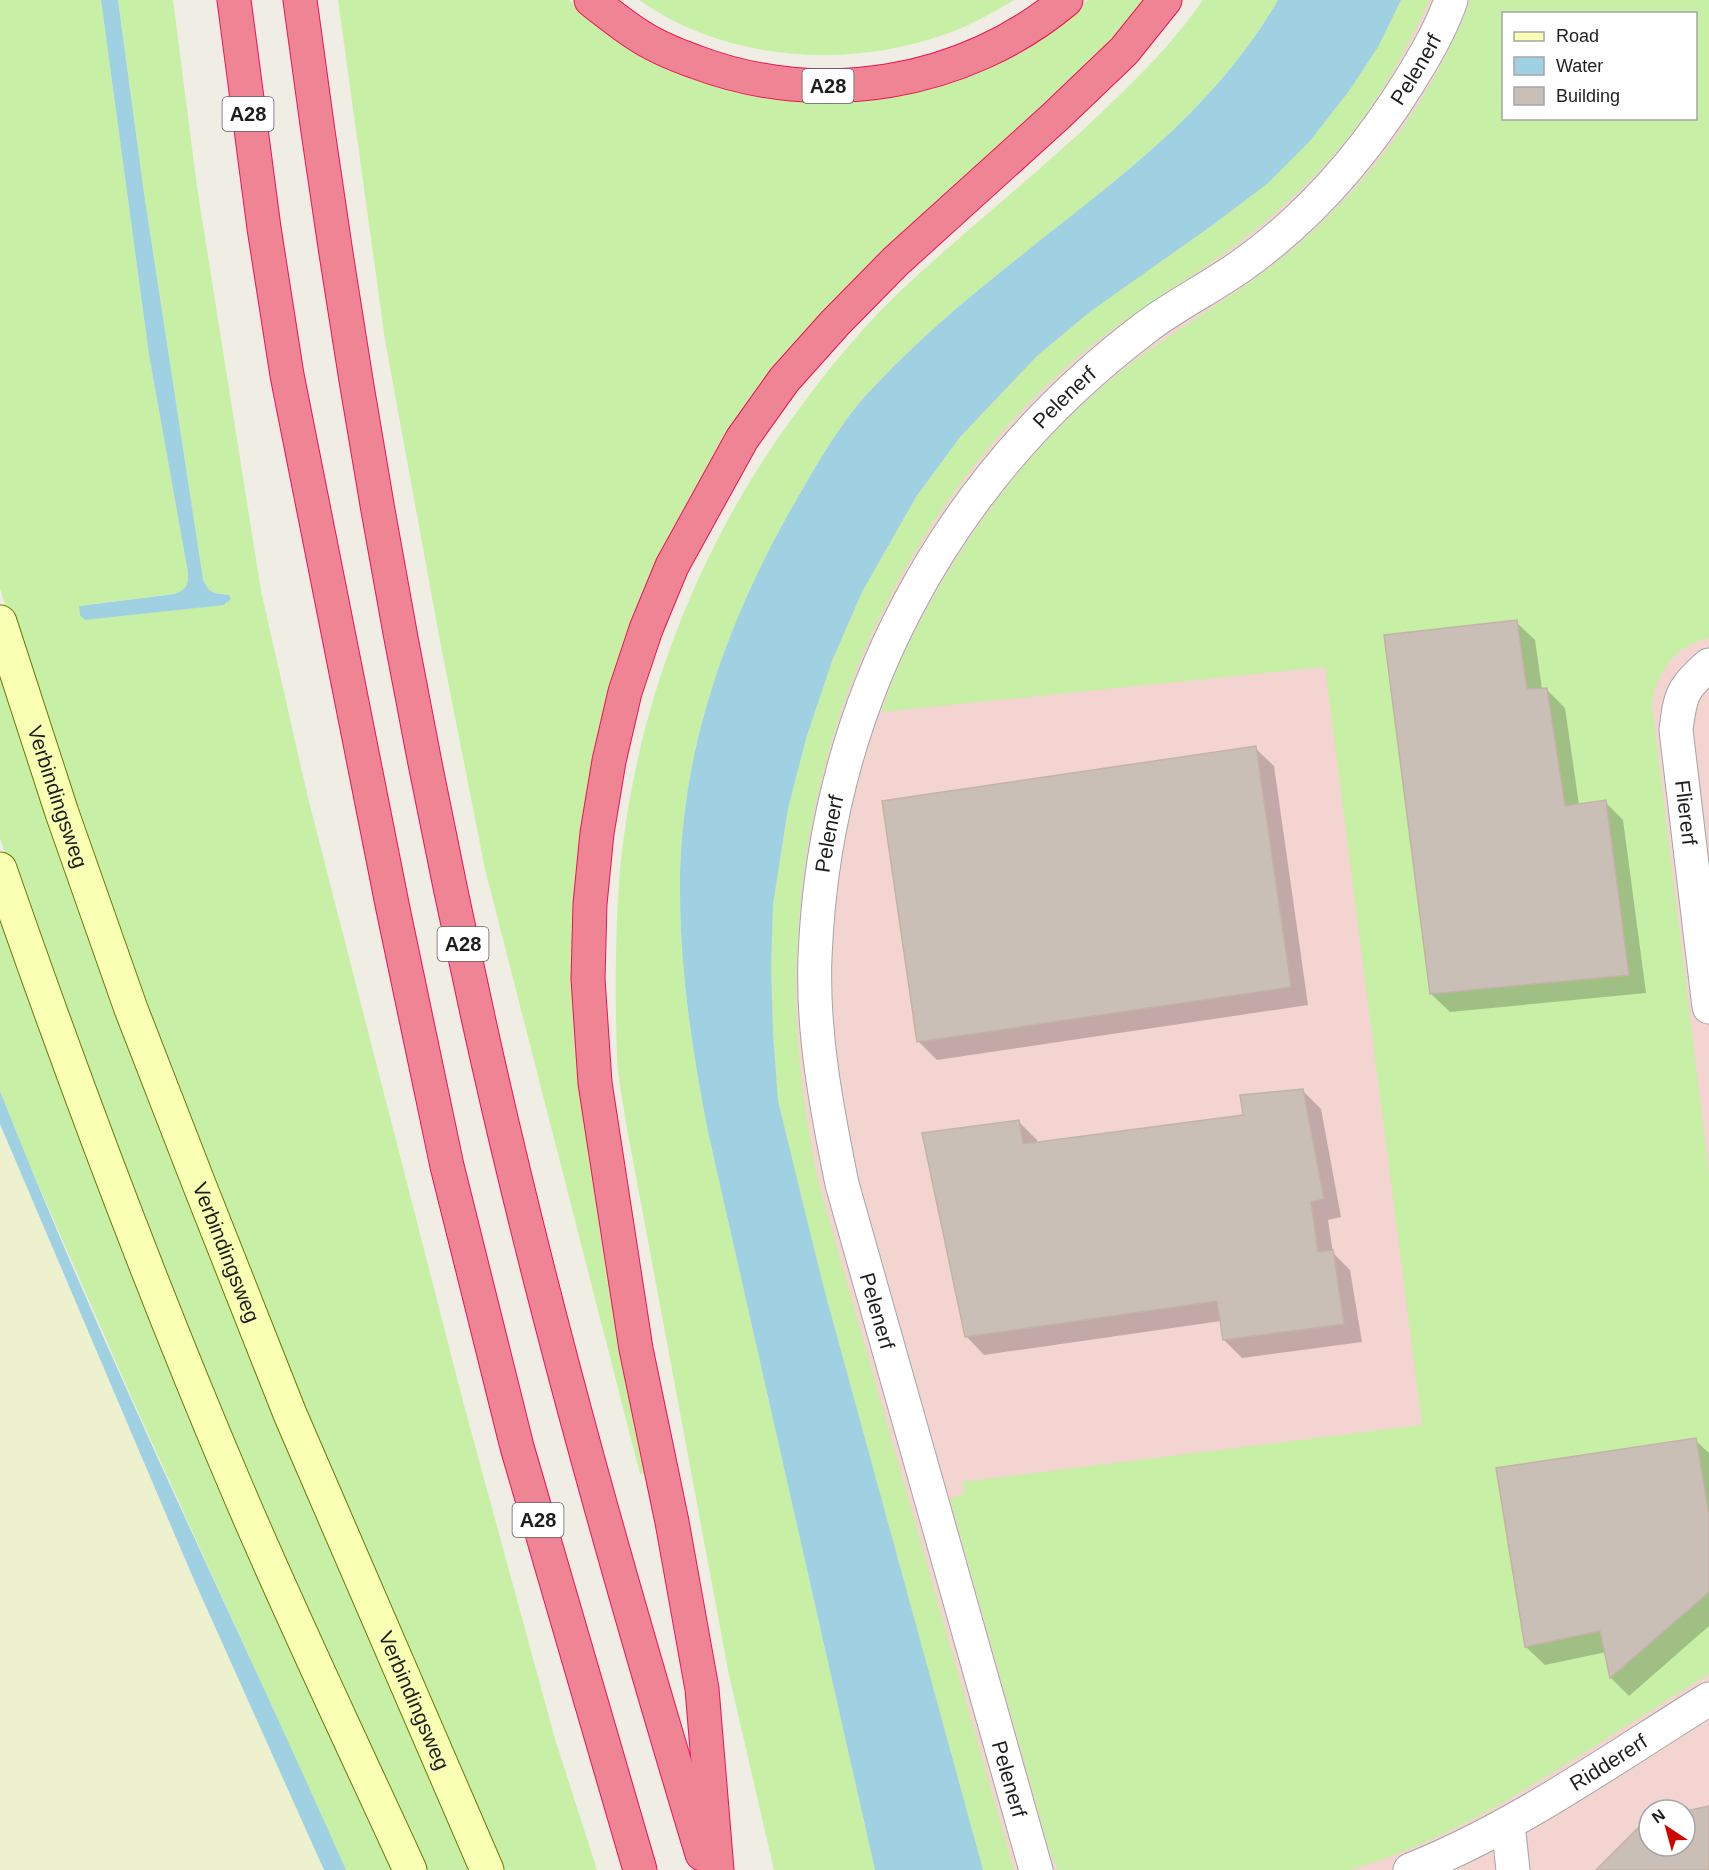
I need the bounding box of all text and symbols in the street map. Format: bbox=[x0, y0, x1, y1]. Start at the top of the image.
legend bbox=[1502, 12, 1697, 120]
text: Road bbox=[1556, 26, 1599, 46]
street label: Pelenerf bbox=[1386, 30, 1445, 109]
text: Water bbox=[1556, 56, 1603, 76]
road number: A28 bbox=[802, 69, 854, 103]
text: Building bbox=[1556, 86, 1620, 106]
road number: A28 bbox=[222, 97, 274, 131]
street label: Pelenerf bbox=[1028, 362, 1100, 433]
street label: Verbindingsweg bbox=[23, 723, 92, 871]
street label: Fliererf bbox=[1671, 779, 1702, 847]
street label: Pelenerf bbox=[811, 793, 848, 874]
road number: A28 bbox=[438, 927, 488, 961]
street label: Verbindingsweg bbox=[189, 1179, 265, 1326]
street label: Pelenerf bbox=[856, 1270, 899, 1352]
road number: A28 bbox=[512, 1503, 564, 1537]
street label: Verbindingsweg bbox=[374, 1628, 454, 1773]
street label: Riddererf bbox=[1566, 1729, 1651, 1795]
street label: Pelenerf bbox=[988, 1738, 1031, 1820]
north arrow bbox=[1637, 1798, 1697, 1858]
text: N bbox=[1649, 1806, 1668, 1827]

